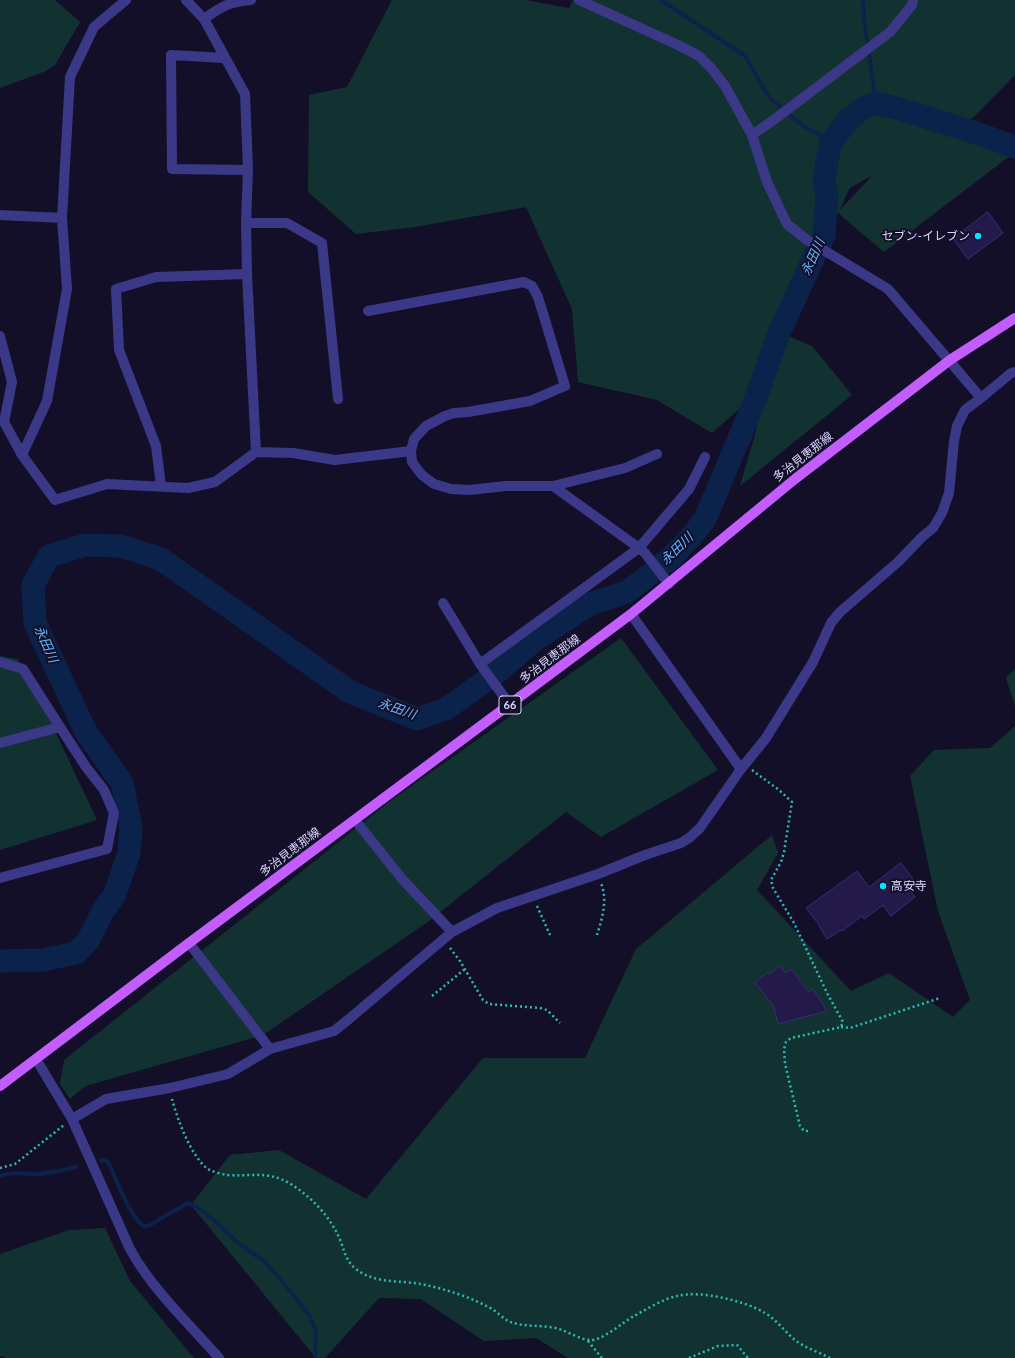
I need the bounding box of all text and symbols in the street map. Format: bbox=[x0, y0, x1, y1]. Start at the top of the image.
place label: セブン-イレブン bbox=[882, 229, 970, 243]
marker: セブン-イレブン bbox=[973, 231, 983, 241]
water label: 永田川 bbox=[798, 236, 828, 278]
street label: 多治見恵那線 bbox=[770, 429, 836, 485]
water label: 永田川 bbox=[658, 530, 696, 568]
water label: 永田川 bbox=[31, 623, 61, 665]
street label: 多治見恵那線 bbox=[517, 632, 583, 686]
water label: 永田川 bbox=[376, 695, 418, 723]
road number: 66 bbox=[499, 696, 521, 714]
street label: 多治見恵那線 bbox=[257, 825, 323, 879]
place label: 高安寺 bbox=[891, 879, 927, 893]
marker: 高安寺 bbox=[878, 881, 888, 891]

